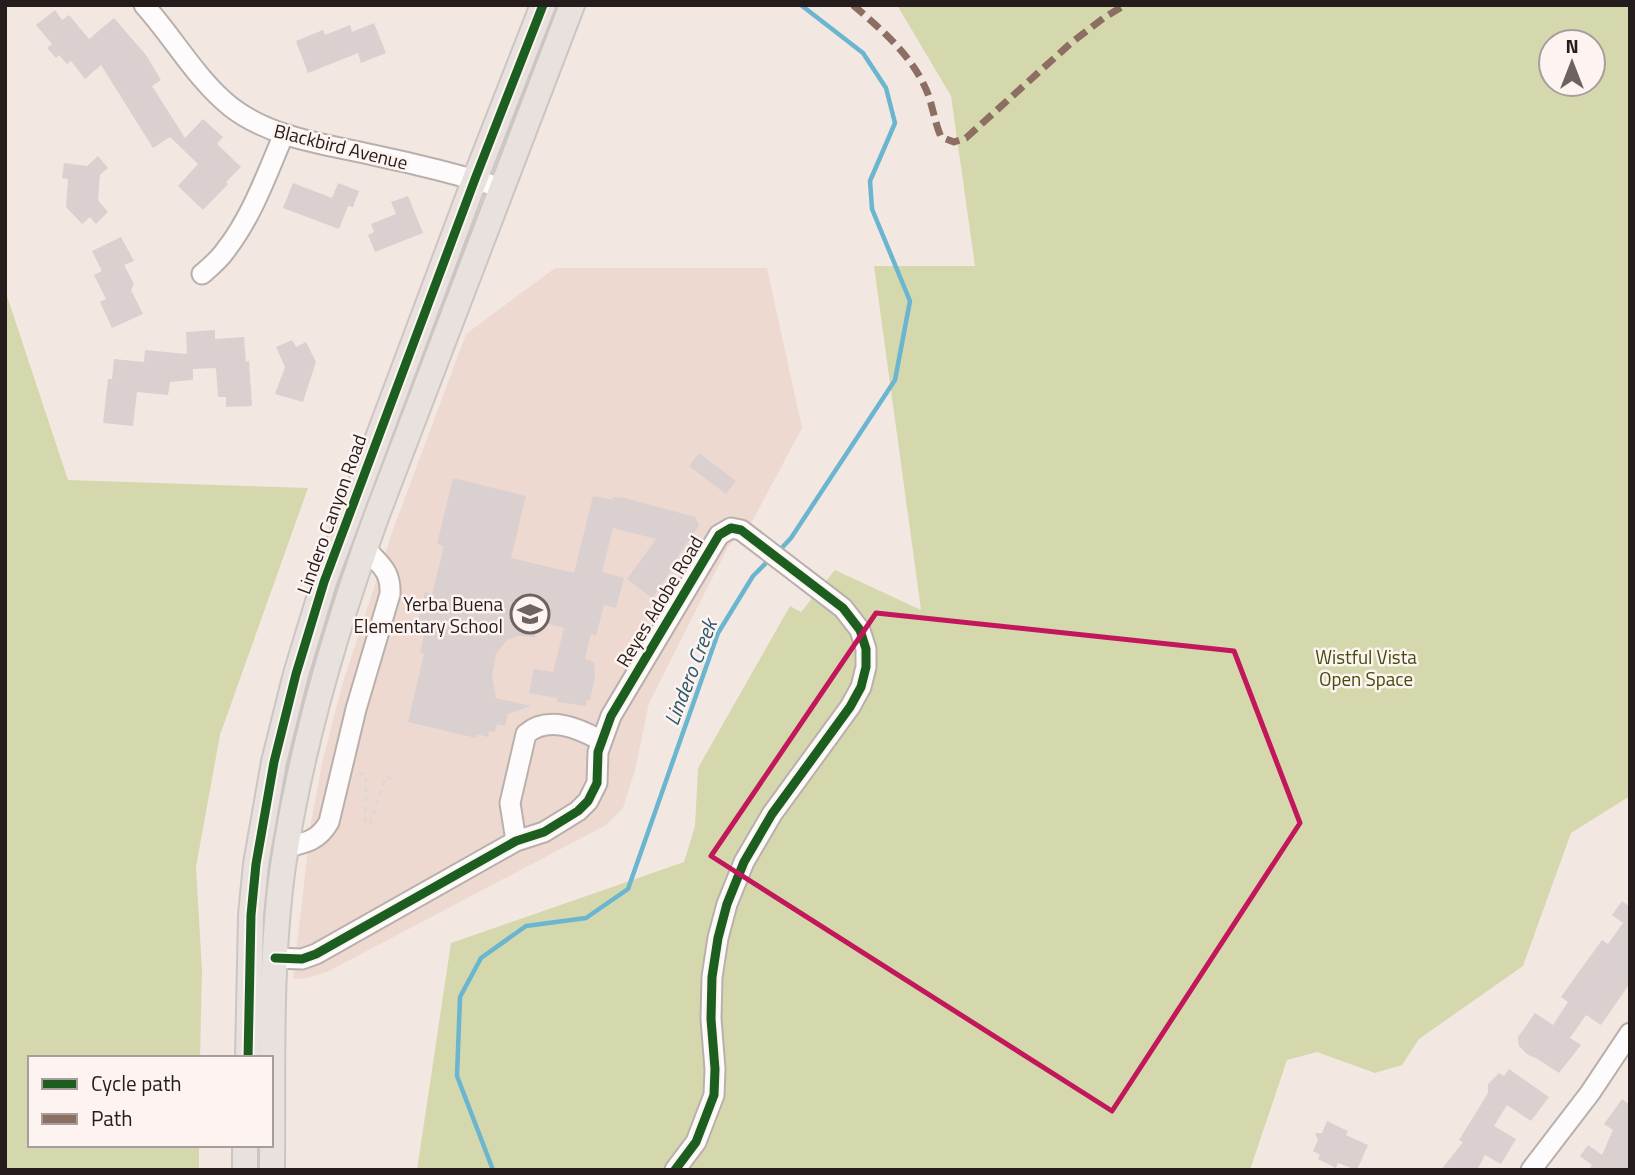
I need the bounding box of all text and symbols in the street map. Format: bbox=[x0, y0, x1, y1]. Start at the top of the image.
north arrow bbox=[1537, 28, 1607, 98]
text: N bbox=[1565, 31, 1579, 60]
street label: Blackbird Avenue bbox=[271, 115, 411, 177]
street label: Lindero Canyon Road bbox=[289, 430, 373, 598]
street label: Reyes Adobe Road bbox=[608, 530, 710, 672]
place label: Yerba Buena Elementary School bbox=[354, 589, 503, 640]
school or university icon: Yerba Buena Elementary School bbox=[509, 593, 551, 635]
water label: Lindero Creek bbox=[655, 612, 726, 730]
park label: Wistful Vista Open Space bbox=[1315, 642, 1417, 693]
legend bbox=[28, 1056, 273, 1147]
text: Cycle path bbox=[91, 1067, 182, 1099]
text: Path bbox=[91, 1102, 133, 1134]

